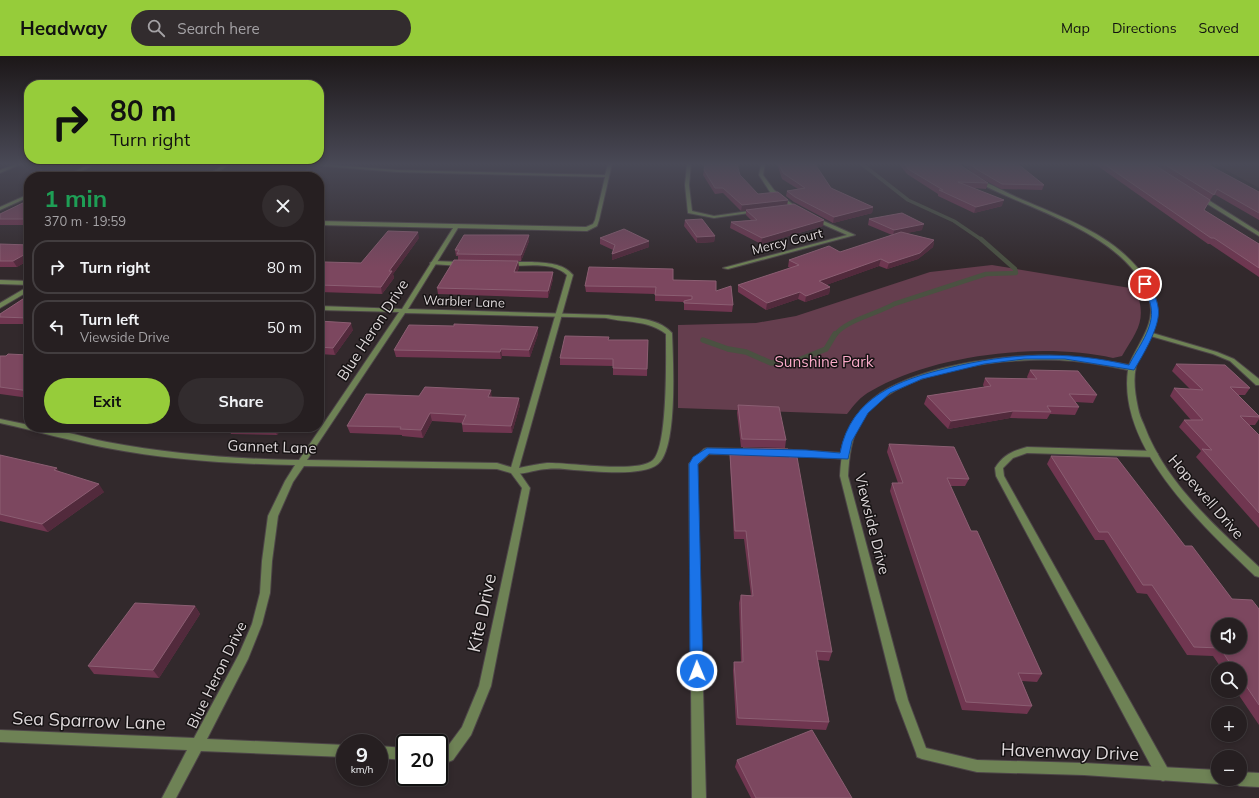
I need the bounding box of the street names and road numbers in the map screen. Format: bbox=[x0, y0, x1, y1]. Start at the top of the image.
street label: Mercy Court bbox=[750, 224, 825, 258]
street label: Blue Heron Drive bbox=[333, 275, 412, 384]
street label: Warbler Lane bbox=[423, 292, 505, 310]
street label: Gannet Lane bbox=[227, 435, 317, 458]
street label: Hopewell Drive bbox=[1165, 451, 1248, 543]
street label: Viewside Drive bbox=[851, 471, 894, 576]
street label: Kite Drive bbox=[462, 571, 501, 654]
street label: Blue Heron Drive bbox=[182, 618, 251, 732]
street label: Sea Sparrow Lane bbox=[12, 706, 166, 735]
street label: Havenway Drive bbox=[1001, 738, 1139, 765]

